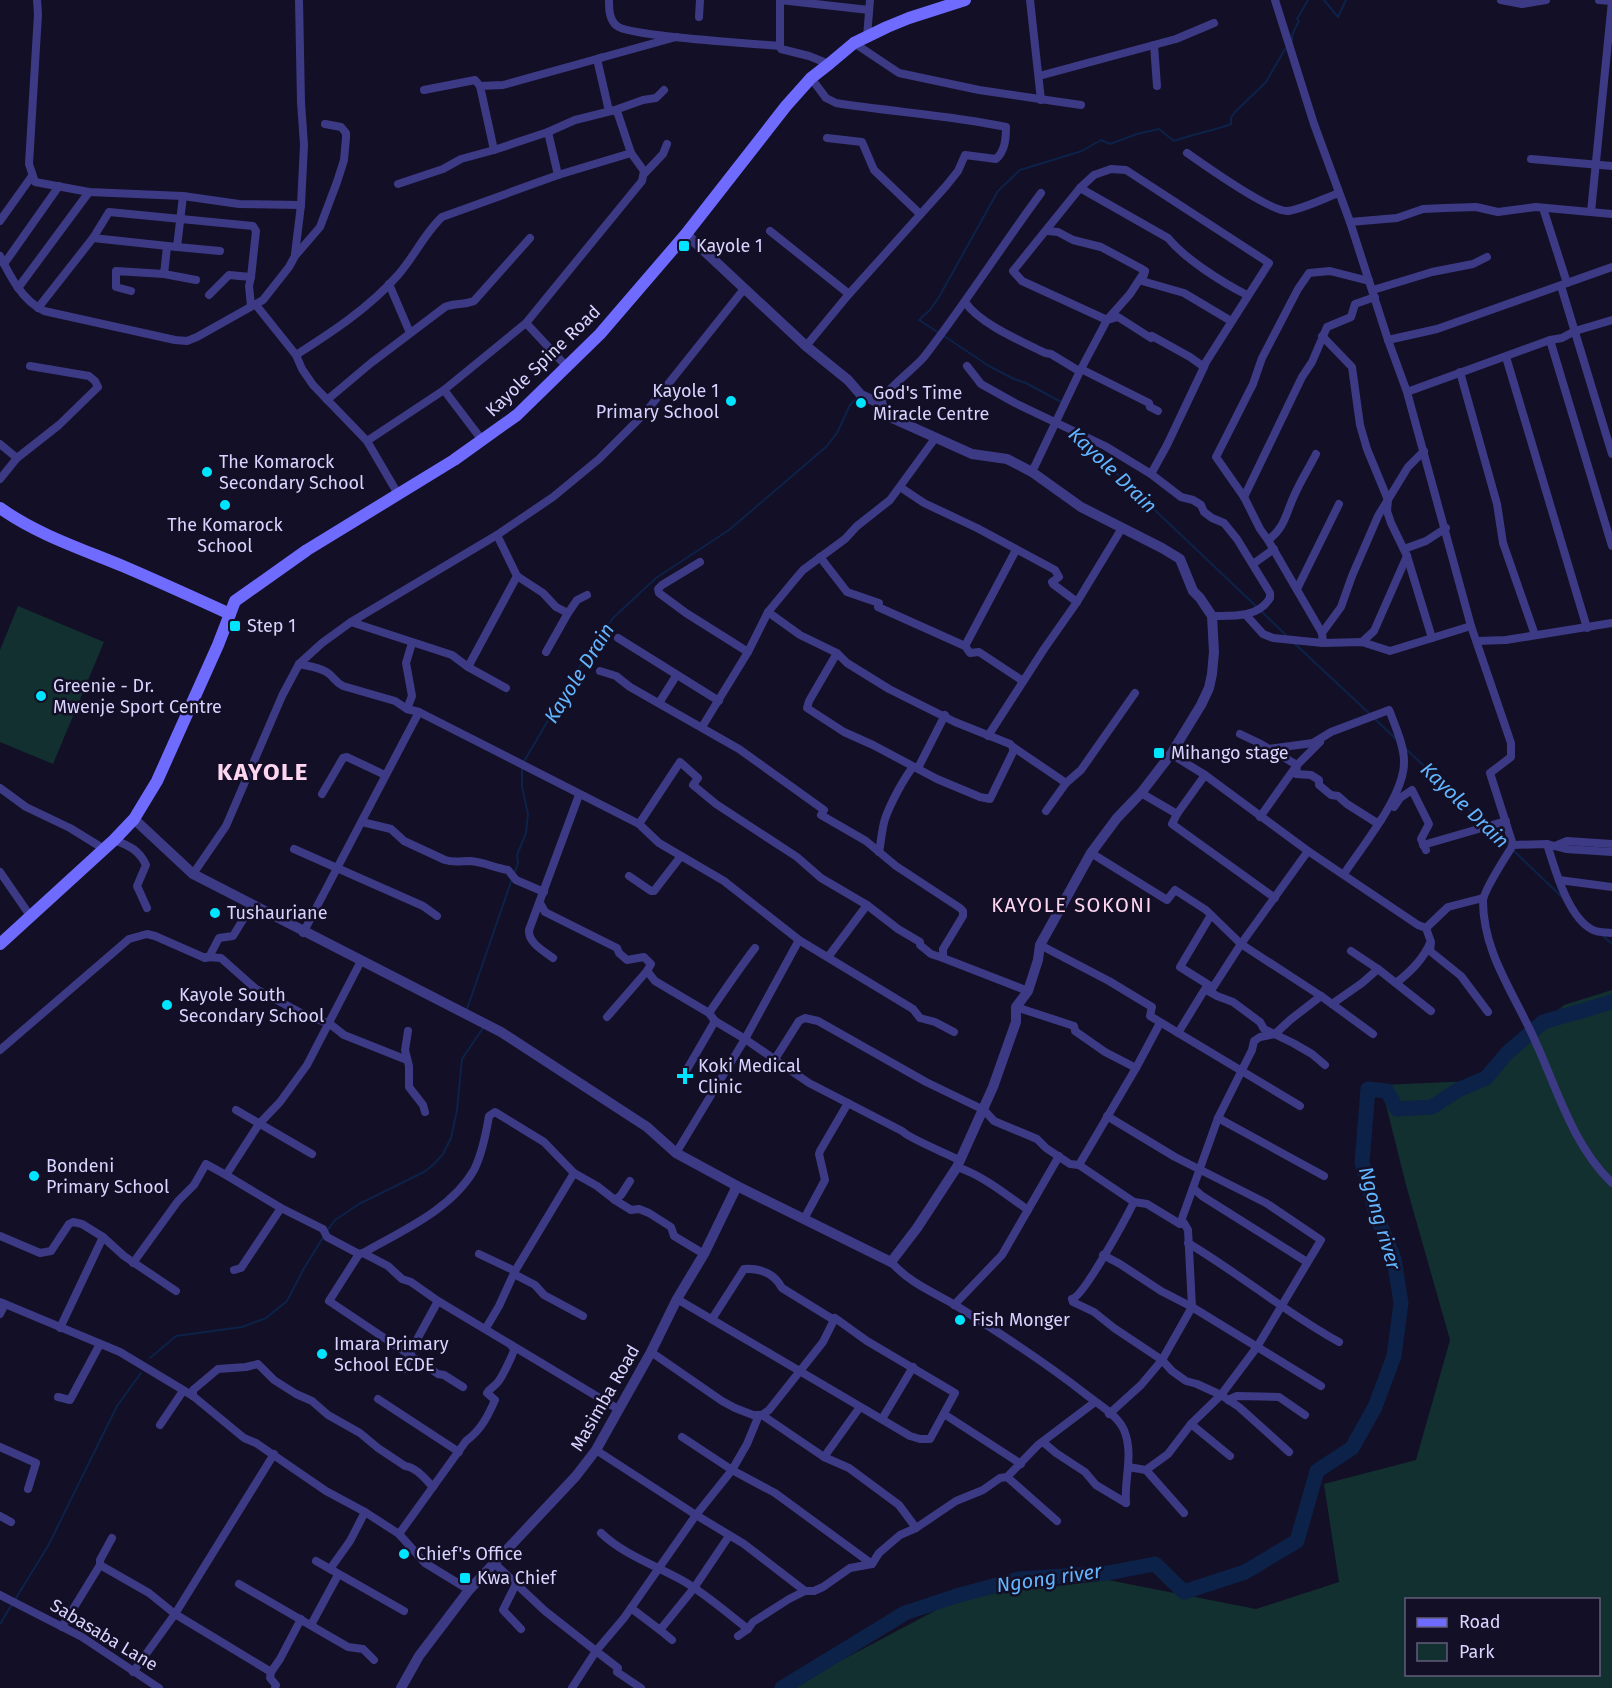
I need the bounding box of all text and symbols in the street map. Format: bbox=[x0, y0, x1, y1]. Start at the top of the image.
place label: Kayole 1 bbox=[696, 235, 763, 257]
marker: Kayole 1 bbox=[677, 239, 691, 253]
street label: Kayole Spine Road bbox=[481, 301, 605, 421]
place label: Kayole 1 Primary School bbox=[596, 380, 719, 423]
place label: God's Time Miracle Centre bbox=[873, 382, 989, 425]
marker: Kayole 1 Primary School bbox=[724, 394, 738, 408]
marker: God's Time Miracle Centre bbox=[854, 396, 868, 410]
water label: Kayole Drain bbox=[1064, 422, 1162, 518]
place label: The Komarock Secondary School bbox=[219, 451, 364, 494]
marker: The Komarock Secondary School bbox=[200, 465, 214, 479]
marker: The Komarock School bbox=[218, 498, 232, 512]
place label: The Komarock School bbox=[167, 514, 283, 557]
place label: Step 1 bbox=[247, 615, 296, 637]
marker: Step 1 bbox=[228, 619, 242, 633]
water label: Kayole Drain bbox=[539, 619, 619, 727]
place label: Greenie - Dr. Mwenje Sport Centre bbox=[53, 675, 222, 718]
marker: Greenie - Dr. Mwenje Sport Centre bbox=[34, 689, 48, 703]
place label: Mihango stage bbox=[1171, 742, 1289, 764]
marker: Mihango stage bbox=[1152, 746, 1166, 760]
water label: Kayole Drain bbox=[1416, 757, 1514, 853]
district label: KAYOLE bbox=[217, 758, 309, 786]
district label: KAYOLE SOKONI bbox=[991, 893, 1153, 917]
place label: Tushauriane bbox=[227, 902, 327, 924]
marker: Tushauriane bbox=[208, 906, 222, 920]
place label: Kayole South Secondary School bbox=[179, 984, 324, 1027]
marker: Kayole South Secondary School bbox=[160, 998, 174, 1012]
place label: Koki Medical Clinic bbox=[698, 1055, 801, 1098]
marker: Koki Medical Clinic bbox=[676, 1067, 694, 1085]
place label: Bondeni Primary School bbox=[46, 1155, 169, 1198]
water label: Ngong river bbox=[1354, 1164, 1407, 1274]
marker: Bondeni Primary School bbox=[27, 1169, 41, 1183]
place label: Fish Monger bbox=[972, 1309, 1070, 1331]
marker: Fish Monger bbox=[953, 1313, 967, 1327]
place label: Imara Primary School ECDE bbox=[334, 1333, 449, 1376]
street label: Masimba Road bbox=[566, 1341, 644, 1455]
marker: Imara Primary School ECDE bbox=[315, 1347, 329, 1361]
place label: Chief's Office bbox=[416, 1543, 522, 1565]
marker: Chief's Office bbox=[397, 1547, 411, 1561]
water label: Ngong river bbox=[995, 1559, 1104, 1597]
place label: Kwa Chief bbox=[477, 1567, 558, 1589]
marker: Kwa Chief bbox=[458, 1571, 472, 1585]
street label: Sabasaba Lane bbox=[46, 1594, 162, 1676]
legend bbox=[1405, 1598, 1600, 1676]
text: Road bbox=[1459, 1611, 1501, 1633]
text: Park bbox=[1459, 1641, 1495, 1663]

